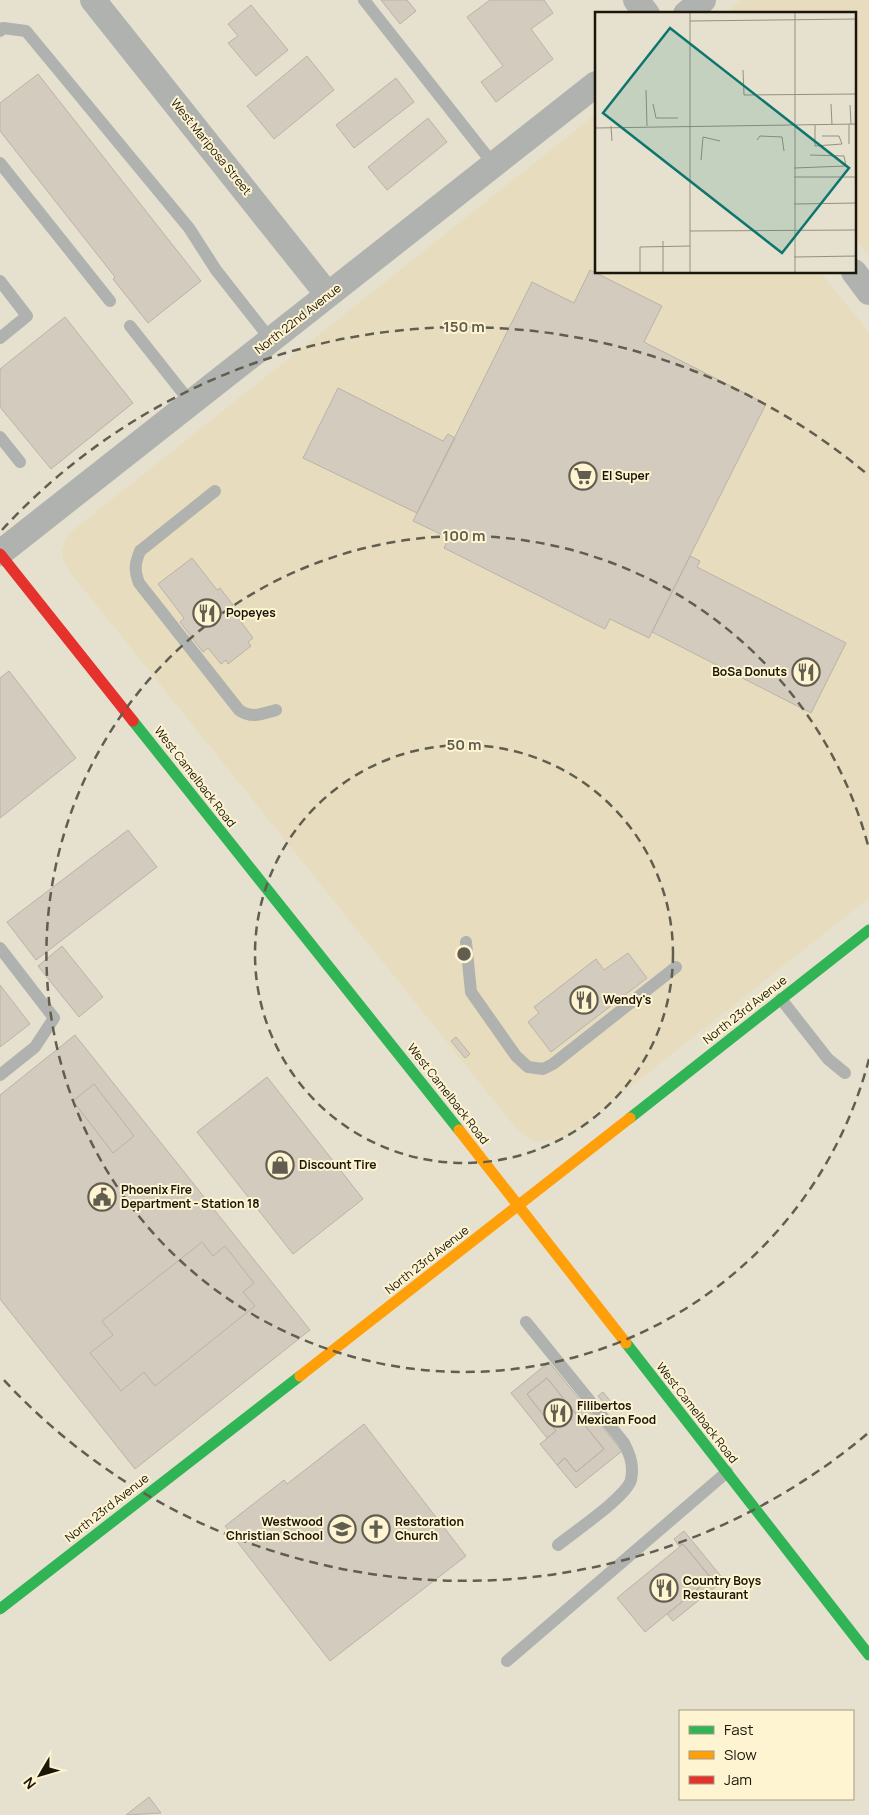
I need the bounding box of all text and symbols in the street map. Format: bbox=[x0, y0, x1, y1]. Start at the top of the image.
inset map bbox=[595, 12, 856, 274]
street label: West Mariposa Street bbox=[167, 95, 256, 199]
street label: North 22nd Avenue bbox=[251, 279, 344, 358]
text: 150 m bbox=[443, 316, 485, 337]
supermarket icon: El Super bbox=[568, 461, 598, 491]
place label: El Super bbox=[602, 467, 650, 484]
text: 100 m bbox=[443, 525, 485, 546]
restaurant icon: Popeyes bbox=[192, 598, 222, 628]
place label: Popeyes bbox=[226, 604, 276, 621]
restaurant icon: BoSa Donuts bbox=[791, 657, 821, 687]
place label: BoSa Donuts bbox=[712, 663, 788, 680]
street label: West Camelback Road bbox=[151, 723, 240, 831]
text: 50 m bbox=[446, 734, 482, 755]
centre of rings bbox=[455, 945, 473, 963]
street label: North 23rd Avenue bbox=[699, 971, 790, 1048]
restaurant icon: Wendy's bbox=[569, 985, 599, 1015]
place label: Wendy's bbox=[603, 991, 652, 1008]
street label: West Camelback Road bbox=[404, 1040, 493, 1148]
shop icon: Discount Tire bbox=[265, 1150, 295, 1180]
place label: Discount Tire bbox=[299, 1156, 377, 1173]
place label: Phoenix Fire Department - Station 18 bbox=[121, 1181, 260, 1212]
public building icon: Phoenix Fire Department - Station 18 bbox=[87, 1182, 117, 1212]
street label: North 23rd Avenue bbox=[381, 1221, 472, 1298]
street label: West Camelback Road bbox=[653, 1359, 742, 1467]
place label: Filibertos Mexican Food bbox=[577, 1397, 656, 1428]
restaurant icon: Filibertos Mexican Food bbox=[543, 1398, 573, 1428]
street label: North 23rd Avenue bbox=[61, 1469, 152, 1546]
place label: Westwood Christian School bbox=[226, 1513, 323, 1544]
place label: Restoration Church bbox=[395, 1513, 464, 1544]
school or university icon: Westwood Christian School bbox=[327, 1514, 357, 1544]
church icon: Restoration Church bbox=[361, 1514, 391, 1544]
place label: Country Boys Restaurant bbox=[683, 1572, 762, 1603]
restaurant icon: Country Boys Restaurant bbox=[649, 1573, 679, 1603]
legend bbox=[679, 1710, 854, 1800]
text: Fast bbox=[724, 1719, 753, 1740]
text: Slow bbox=[724, 1744, 757, 1765]
north arrow bbox=[15, 1750, 65, 1800]
text: Jam bbox=[724, 1769, 752, 1790]
text: N bbox=[19, 1773, 40, 1793]

